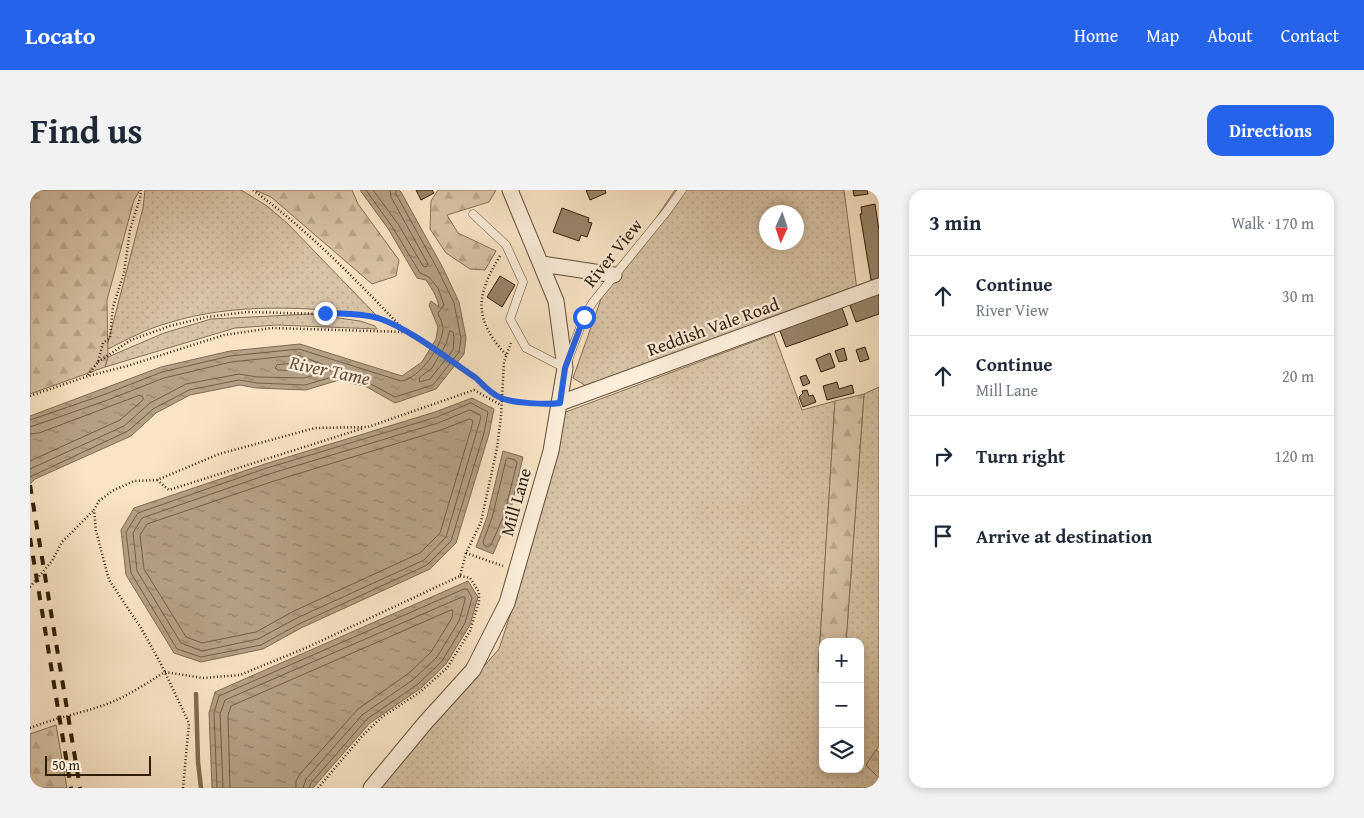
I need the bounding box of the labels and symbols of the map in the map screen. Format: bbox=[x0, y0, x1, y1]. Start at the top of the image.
north arrow bbox=[759, 205, 804, 250]
street label: River View bbox=[576, 212, 649, 293]
street label: Reddish Vale Road bbox=[643, 290, 783, 363]
route end bbox=[314, 302, 337, 325]
route start bbox=[573, 306, 596, 329]
water label: River Tame bbox=[286, 348, 373, 392]
street label: Mill Lane bbox=[493, 465, 538, 539]
scale bar bbox=[45, 753, 151, 776]

